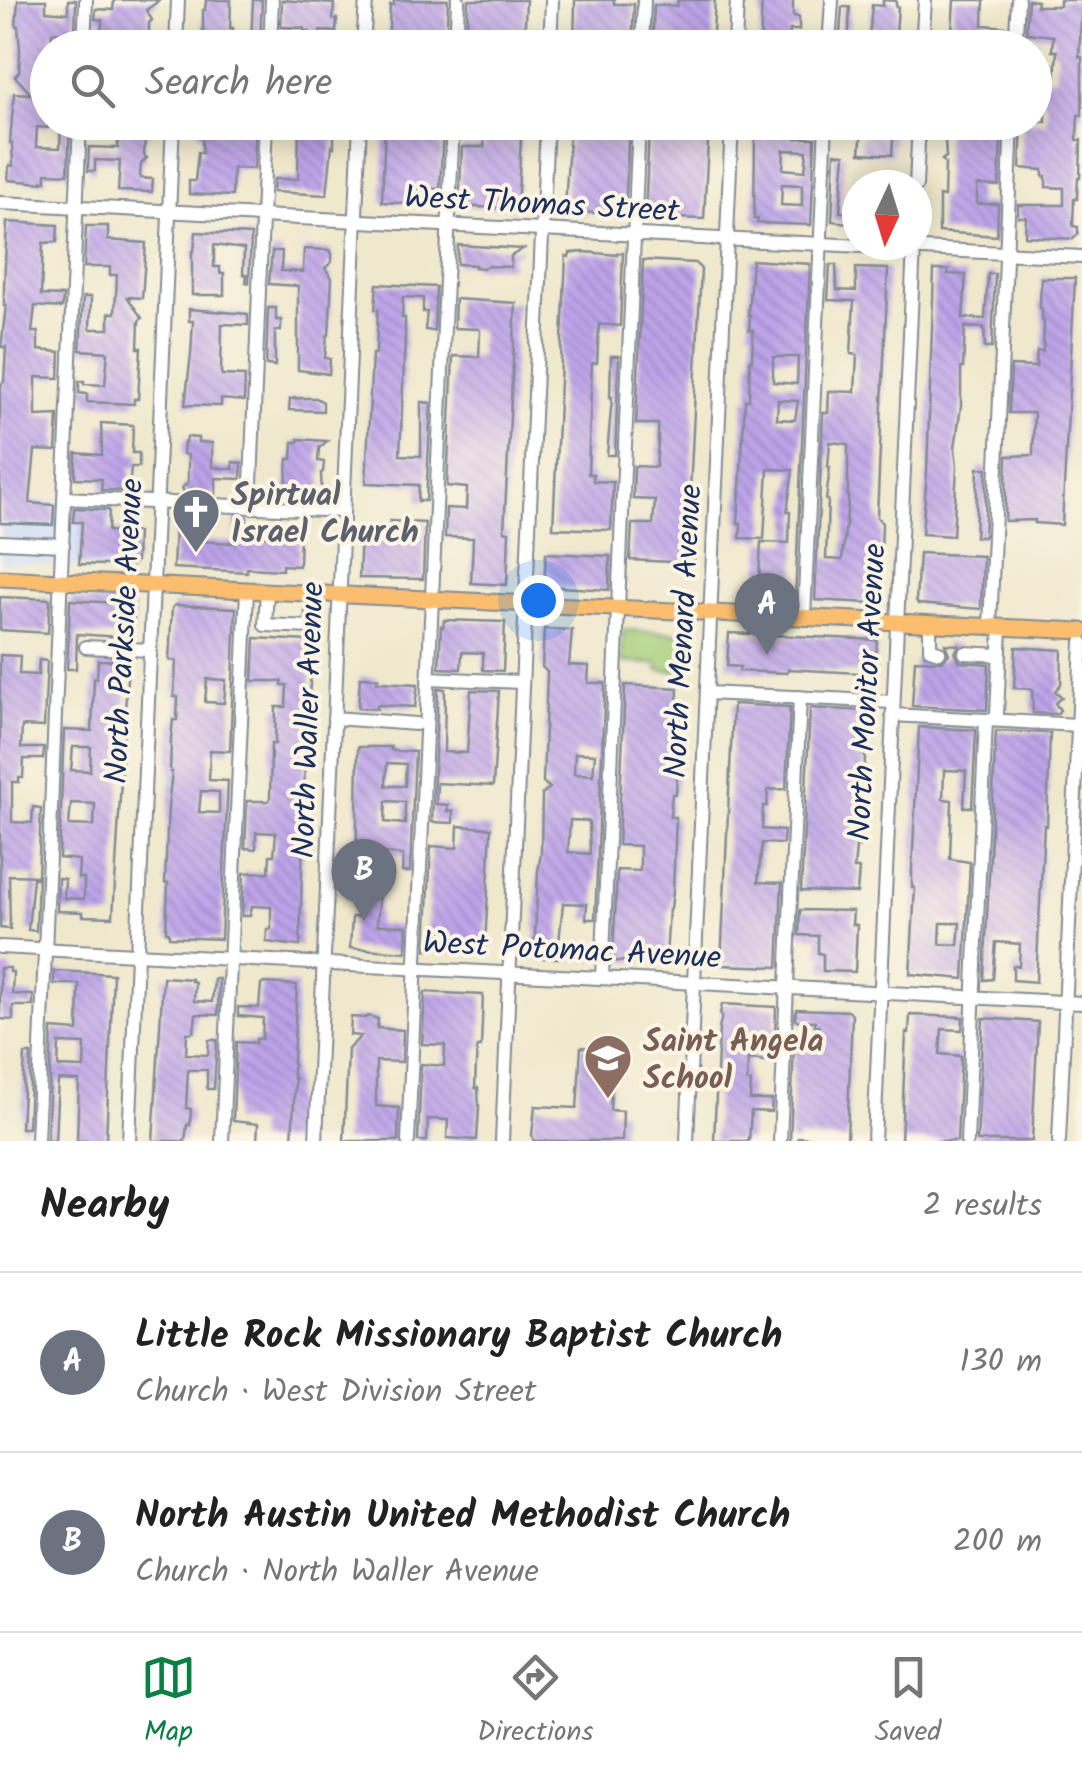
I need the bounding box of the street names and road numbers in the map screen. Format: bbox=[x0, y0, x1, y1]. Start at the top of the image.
street label: West Thomas Street bbox=[403, 173, 681, 238]
street label: North Parkside Avenue bbox=[92, 477, 159, 785]
street label: North Menard Avenue bbox=[651, 483, 718, 779]
street label: North Monitor Avenue bbox=[835, 542, 902, 842]
street label: North Waller Avenue bbox=[279, 581, 340, 859]
street label: West Potomac Avenue bbox=[421, 918, 722, 985]

